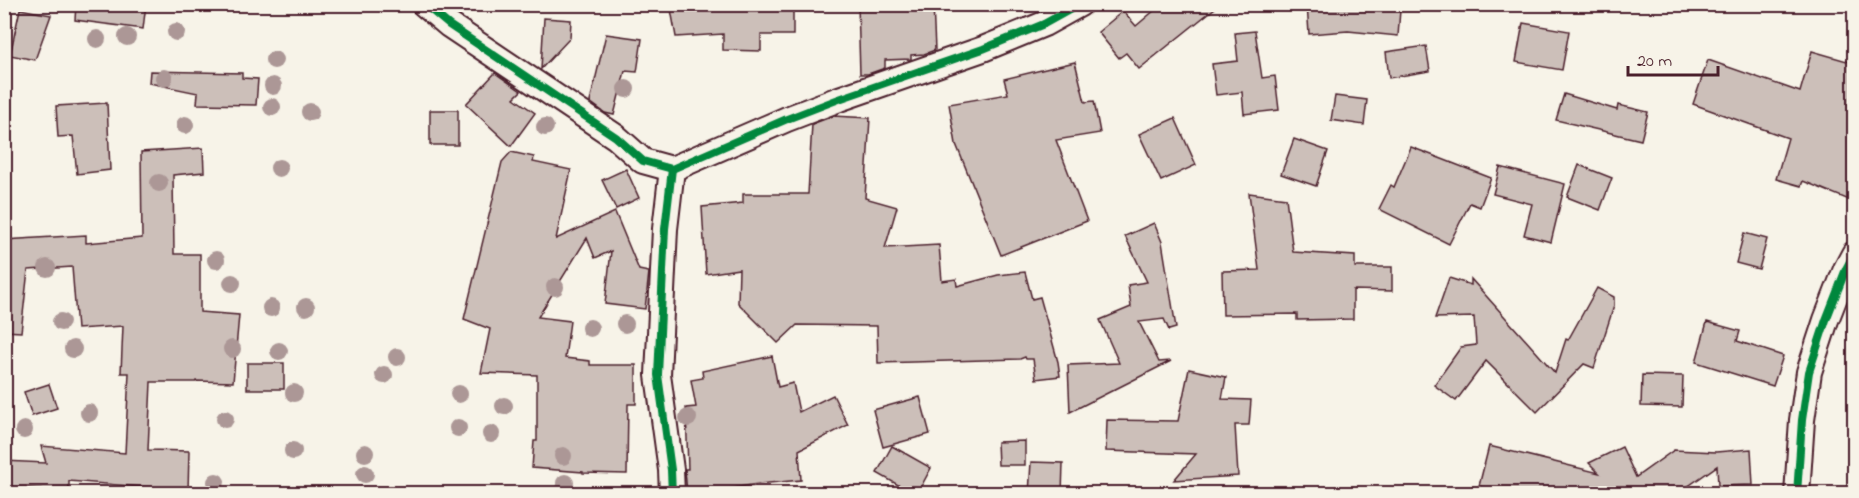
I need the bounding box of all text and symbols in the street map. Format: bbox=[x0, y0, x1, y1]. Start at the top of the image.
scale bar bbox=[1628, 39, 1718, 77]
text: 20 m bbox=[1637, 49, 1672, 75]

